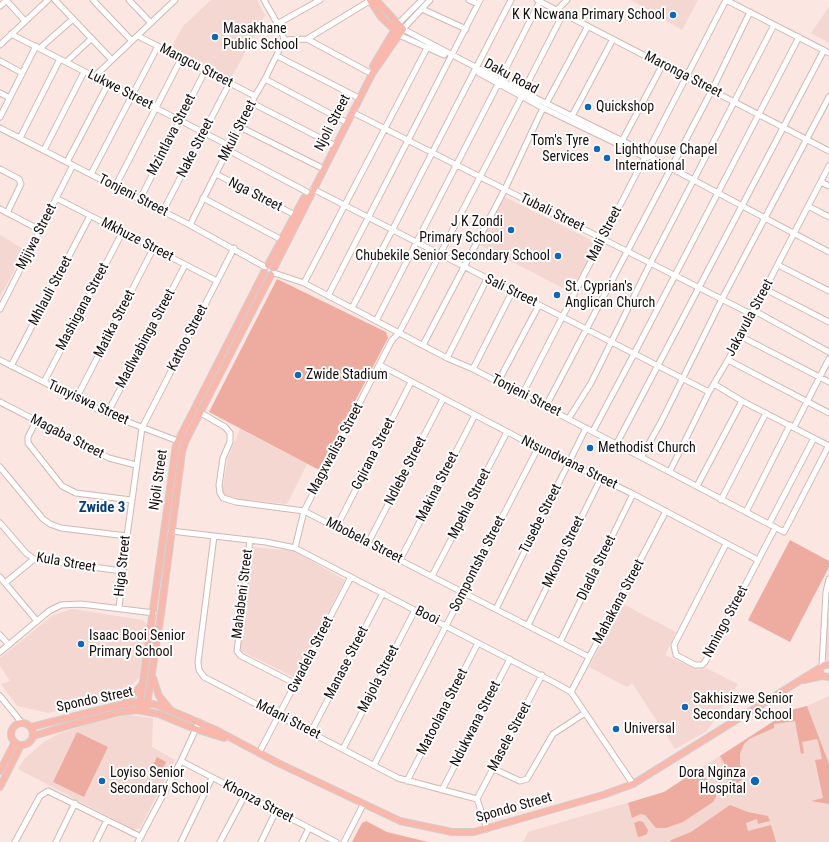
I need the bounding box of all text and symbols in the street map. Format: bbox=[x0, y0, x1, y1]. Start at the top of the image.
place label: K K Ncwana Primary School bbox=[512, 7, 665, 23]
marker: K K Ncwana Primary School bbox=[668, 10, 678, 20]
place label: Masakhane Public School bbox=[223, 21, 298, 54]
marker: Masakhane Public School bbox=[210, 32, 220, 42]
street label: Mangcu Street bbox=[156, 40, 236, 92]
street label: Maronga Street bbox=[641, 48, 725, 102]
street label: Daku Road bbox=[481, 56, 541, 98]
street label: Lukwe Street bbox=[85, 66, 155, 114]
street label: Mzintlava Street bbox=[144, 91, 200, 179]
street label: Njoli Street bbox=[312, 92, 354, 154]
street label: Mkuli Street bbox=[216, 98, 260, 164]
place label: Quickshop bbox=[596, 99, 654, 115]
marker: Quickshop bbox=[583, 102, 593, 112]
street label: Nake Street bbox=[174, 116, 218, 180]
place label: Tom's Tyre Services bbox=[531, 133, 589, 166]
place label: Lighthouse Chapel International bbox=[615, 142, 717, 174]
marker: Tom's Tyre Services bbox=[592, 144, 602, 154]
marker: Lighthouse Chapel International bbox=[602, 153, 612, 163]
street label: Tonjeni Street bbox=[95, 171, 171, 221]
street label: Nga Street bbox=[225, 174, 285, 216]
street label: Tubali Street bbox=[517, 190, 587, 236]
street label: Mjijwa Street bbox=[13, 201, 61, 273]
street label: Mali Street bbox=[584, 204, 626, 264]
place label: J K Zondi Primary School bbox=[419, 214, 503, 246]
street label: Mkhuze Street bbox=[98, 215, 176, 265]
marker: J K Zondi Primary School bbox=[506, 225, 516, 235]
place label: Chubekile Senior Secondary School bbox=[355, 248, 550, 264]
marker: Chubekile Senior Secondary School bbox=[553, 251, 563, 261]
street label: Mhlauli Street bbox=[26, 253, 76, 329]
street label: Mashigana Street bbox=[53, 260, 113, 354]
street label: Sali Street bbox=[482, 271, 540, 311]
street label: Jakavula Street bbox=[723, 276, 777, 360]
place label: St. Cyprian's Anglican Church bbox=[565, 279, 655, 312]
street label: Matika Street bbox=[91, 287, 139, 361]
street label: Madlwabinga Street bbox=[113, 287, 179, 391]
marker: St. Cyprian's Anglican Church bbox=[552, 290, 562, 300]
street label: Kattoo Street bbox=[164, 302, 212, 374]
place label: Zwide Stadium bbox=[306, 367, 388, 383]
marker: Zwide Stadium bbox=[293, 370, 303, 380]
street label: Tonjeni Street bbox=[488, 371, 564, 421]
street label: Tunyiswa Street bbox=[45, 377, 131, 429]
street label: Magxwalisa Street bbox=[305, 400, 367, 498]
street label: Magaba Street bbox=[27, 411, 107, 463]
street label: Gqirana Street bbox=[349, 415, 399, 493]
street label: Ntsundwana Street bbox=[518, 432, 620, 494]
street label: Ndlebe Street bbox=[382, 434, 430, 508]
place label: Methodist Church bbox=[598, 440, 696, 456]
marker: Methodist Church bbox=[585, 443, 595, 453]
street label: Njoli Street bbox=[146, 448, 172, 512]
street label: Makina Street bbox=[413, 449, 463, 525]
street label: Mpehla Street bbox=[445, 466, 495, 542]
street label: Tusebe Street bbox=[516, 481, 566, 557]
district label: Zwide 3 bbox=[79, 499, 125, 517]
street label: Sompontsha Street bbox=[447, 513, 509, 615]
street label: Mkonto Street bbox=[539, 513, 589, 591]
street label: Mbobela Street bbox=[323, 514, 405, 568]
street label: Dladla Street bbox=[574, 533, 620, 603]
street label: Higa Street bbox=[111, 535, 135, 597]
street label: Mahabeni Street bbox=[229, 548, 257, 640]
street label: Kula Street bbox=[35, 550, 97, 576]
street label: Mahakana Street bbox=[590, 557, 648, 647]
street label: Nmingo Street bbox=[700, 583, 752, 661]
street label: Booi bbox=[412, 603, 442, 629]
street label: Gwadela Street bbox=[285, 614, 337, 696]
street label: Manase Street bbox=[321, 624, 373, 702]
place label: Isaac Booi Senior Primary School bbox=[89, 628, 185, 660]
marker: Isaac Booi Senior Primary School bbox=[76, 639, 86, 649]
street label: Majola Street bbox=[355, 642, 403, 716]
street label: Matoolana Street bbox=[414, 666, 472, 758]
street label: Ndukwana Street bbox=[447, 678, 505, 770]
street label: Spondo Street bbox=[55, 684, 135, 716]
place label: Sakhisizwe Senior Secondary School bbox=[693, 691, 793, 724]
street label: Mdani Street bbox=[253, 697, 323, 743]
street label: Masele Street bbox=[485, 699, 535, 775]
marker: Sakhisizwe Senior Secondary School bbox=[680, 702, 690, 712]
place label: Universal bbox=[624, 721, 675, 737]
marker: Universal bbox=[611, 724, 621, 734]
place label: Loyiso Senior Secondary School bbox=[110, 765, 209, 798]
place label: Dora Nginza Hospital bbox=[679, 765, 746, 798]
marker: Dora Nginza Hospital bbox=[749, 775, 761, 787]
marker: Loyiso Senior Secondary School bbox=[97, 776, 107, 786]
street label: Khonza Street bbox=[220, 777, 296, 827]
street label: Spondo Street bbox=[474, 789, 554, 827]

